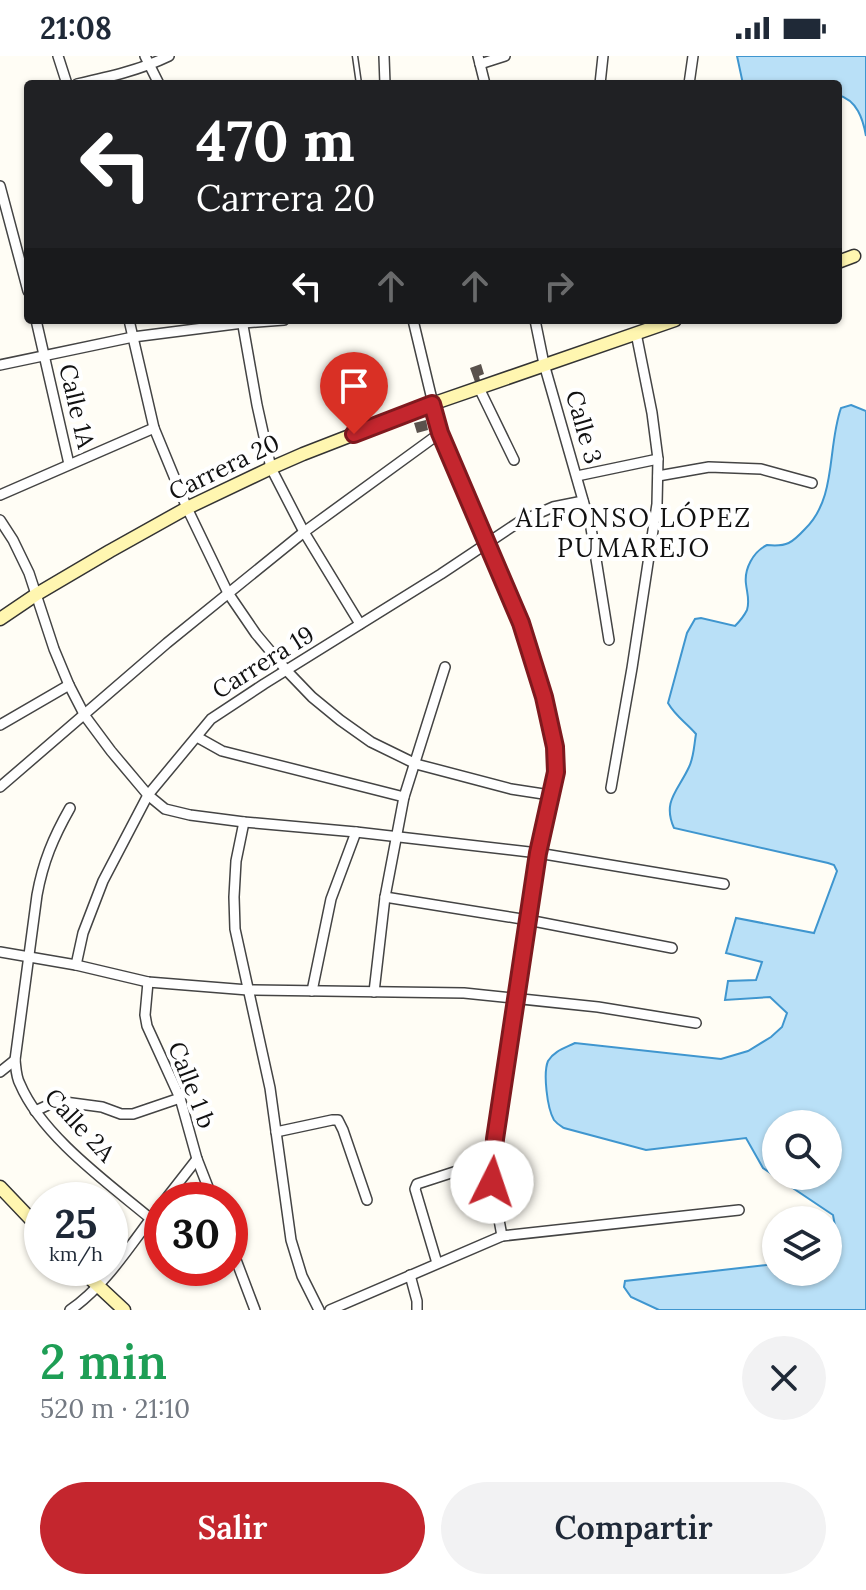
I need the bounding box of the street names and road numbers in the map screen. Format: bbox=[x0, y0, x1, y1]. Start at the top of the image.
street label: Calle 1A bbox=[52, 361, 102, 452]
street label: Calle 3 bbox=[559, 387, 609, 467]
street label: Carrera 20 bbox=[164, 427, 284, 507]
street label: Carrera 19 bbox=[206, 619, 320, 705]
street label: Calle 1 b bbox=[161, 1037, 223, 1133]
street label: Calle 2A bbox=[38, 1082, 123, 1169]

